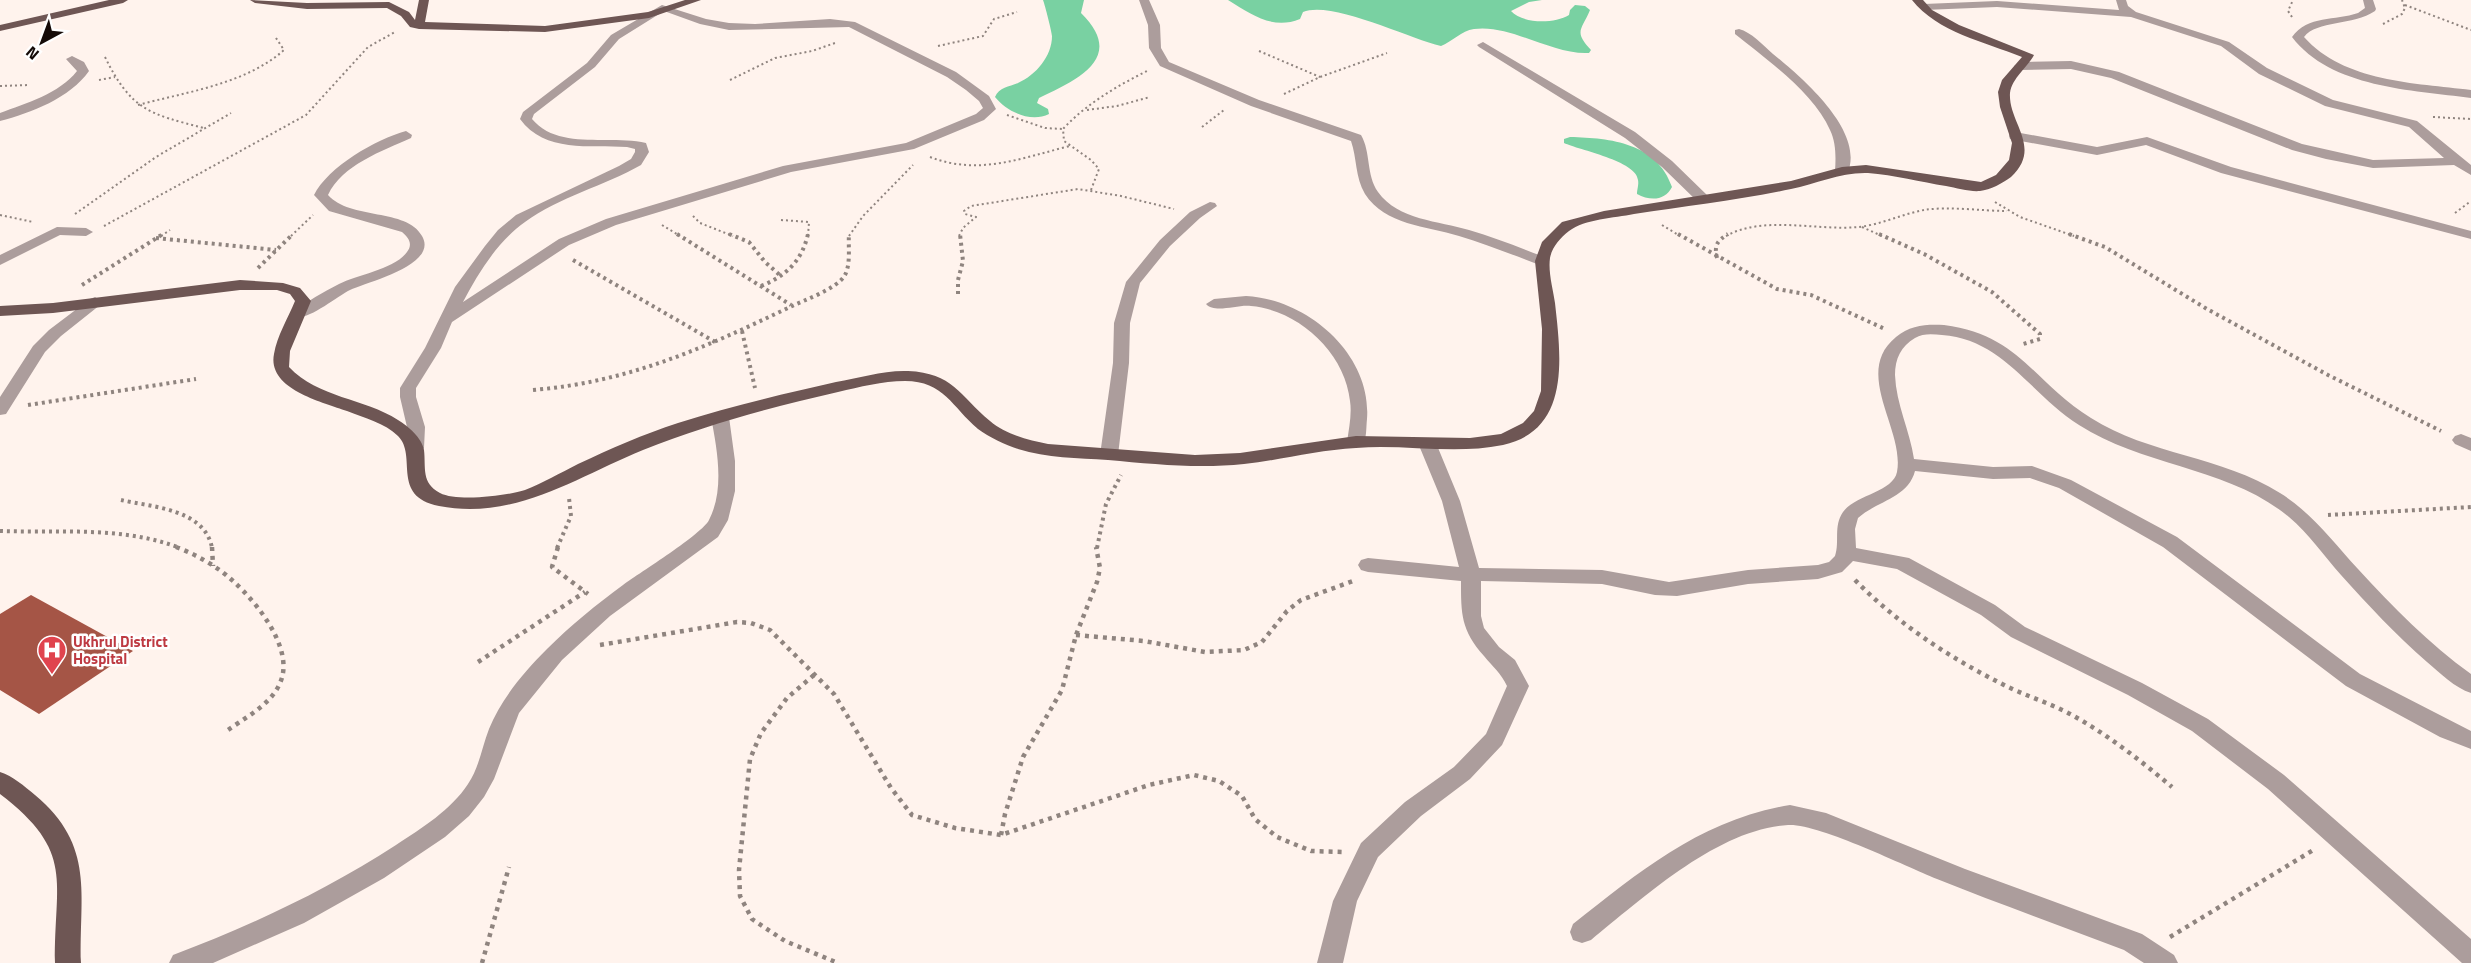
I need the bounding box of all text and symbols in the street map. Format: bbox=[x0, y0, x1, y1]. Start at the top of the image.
north arrow bbox=[12, 12, 72, 72]
text: N bbox=[20, 41, 44, 66]
place label: Ukhrul District Hospital bbox=[73, 630, 168, 670]
hospital icon: Ukhrul District Hospital bbox=[36, 634, 68, 676]

